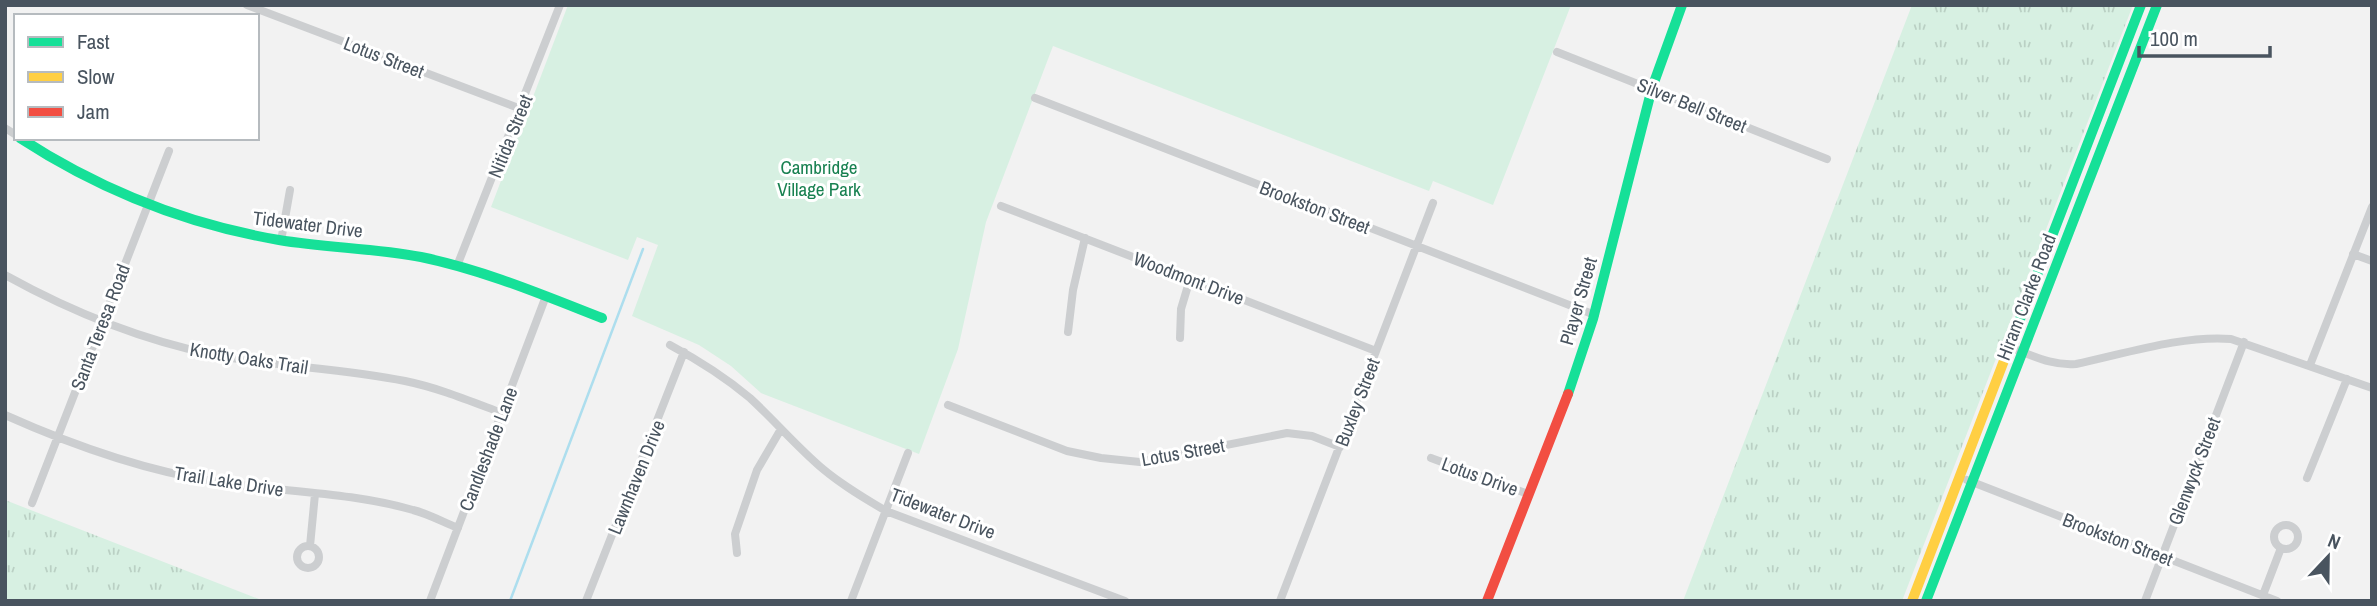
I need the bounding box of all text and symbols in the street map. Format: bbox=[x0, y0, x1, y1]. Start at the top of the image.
legend bbox=[14, 14, 259, 140]
scale bar bbox=[2139, 14, 2270, 58]
text: 100 m bbox=[2150, 24, 2198, 53]
text: Fast bbox=[77, 27, 110, 56]
street label: Lotus Street bbox=[340, 30, 428, 84]
text: Slow bbox=[77, 62, 115, 91]
street label: Silver Bell Street bbox=[1633, 71, 1751, 139]
street label: Nitida Street bbox=[482, 90, 539, 181]
text: Jam bbox=[77, 97, 110, 126]
park label: Cambridge Village Park bbox=[777, 154, 861, 202]
street label: Brookston Street bbox=[1256, 174, 1374, 240]
street label: Tidewater Drive bbox=[252, 204, 364, 244]
street label: Hiram Clarke Road bbox=[1990, 230, 2062, 364]
street label: Woodmont Drive bbox=[1130, 245, 1248, 311]
street label: Player Street bbox=[1553, 253, 1603, 348]
street label: Santa Teresa Road bbox=[64, 260, 136, 394]
street label: Knotty Oaks Trail bbox=[188, 336, 310, 380]
street label: Buxley Street bbox=[1328, 353, 1386, 450]
street label: Candleshade Lane bbox=[452, 383, 524, 515]
street label: Glenwyck Street bbox=[2162, 413, 2227, 529]
street label: Lawnhaven Drive bbox=[601, 416, 671, 538]
street label: Lotus Street bbox=[1139, 432, 1227, 472]
street label: Lotus Drive bbox=[1438, 450, 1522, 502]
street label: Trail Lake Drive bbox=[173, 460, 285, 502]
street label: Tidewater Drive bbox=[887, 481, 999, 545]
street label: Brookston Street bbox=[2059, 506, 2177, 572]
north arrow bbox=[2293, 522, 2363, 592]
text: N bbox=[2324, 527, 2344, 555]

